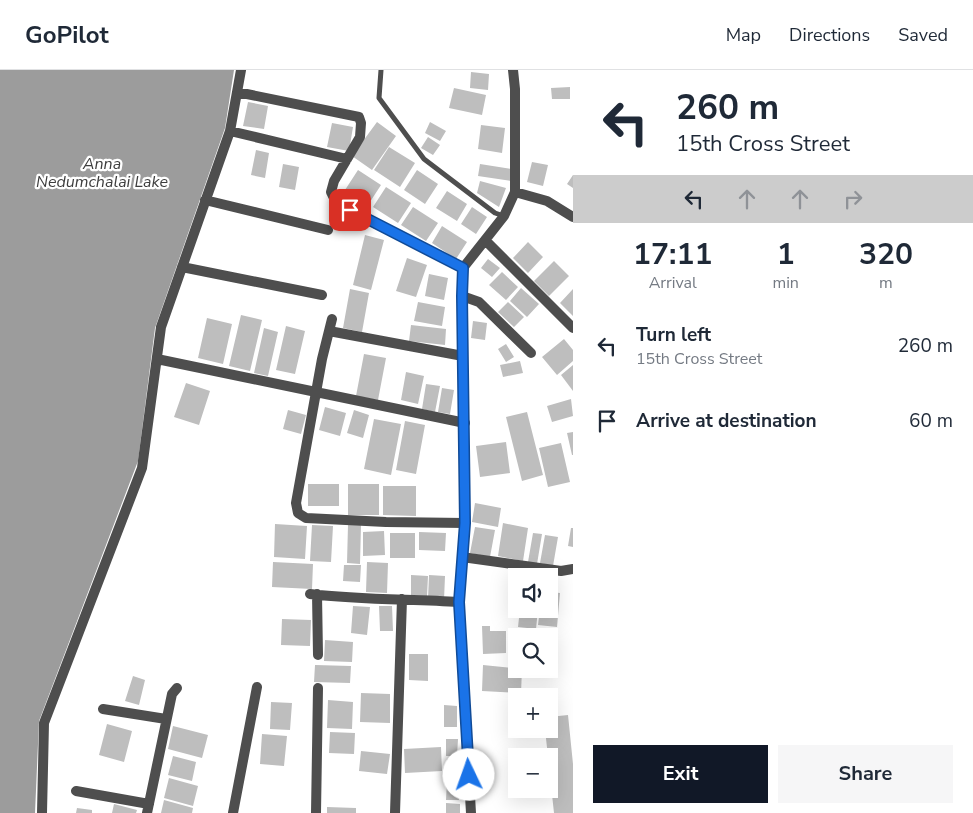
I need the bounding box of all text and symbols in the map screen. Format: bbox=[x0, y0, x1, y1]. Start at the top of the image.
text: GoPilot bbox=[25, 19, 109, 51]
text: Map bbox=[726, 23, 761, 47]
text: Directions bbox=[789, 23, 870, 47]
text: Saved bbox=[898, 23, 948, 47]
text: 260 m bbox=[676, 84, 779, 131]
icon: left bbox=[593, 90, 658, 155]
text: 15th Cross Street bbox=[676, 129, 850, 159]
water label: Anna Nedumchalai Lake bbox=[36, 153, 168, 193]
icon: left bbox=[680, 185, 708, 213]
icon: ahead bbox=[733, 185, 761, 213]
icon: ahead bbox=[786, 185, 814, 213]
icon: right bbox=[839, 185, 867, 213]
pin bbox=[329, 189, 371, 231]
icon: arrive bbox=[336, 196, 364, 224]
text: 17:11 bbox=[633, 234, 712, 275]
text: 1 bbox=[777, 234, 795, 275]
text: 320 bbox=[859, 234, 913, 275]
text: Arrival bbox=[649, 272, 697, 294]
text: min bbox=[772, 272, 799, 294]
text: m bbox=[879, 272, 893, 294]
text: Turn left bbox=[636, 322, 711, 348]
icon: left bbox=[593, 332, 621, 360]
text: 260 m bbox=[898, 333, 953, 359]
text: 15th Cross Street bbox=[636, 348, 762, 370]
icon: arrive bbox=[593, 407, 621, 435]
text: Arrive at destination bbox=[636, 408, 817, 434]
text: 60 m bbox=[909, 408, 953, 434]
map controls bbox=[508, 568, 558, 798]
button: sound bbox=[508, 568, 558, 618]
button: search bbox=[508, 628, 558, 678]
button: + bbox=[508, 688, 558, 738]
button: Exit bbox=[593, 745, 768, 803]
button: Share bbox=[778, 745, 953, 803]
position arrow bbox=[442, 748, 494, 800]
button: − bbox=[508, 748, 558, 798]

